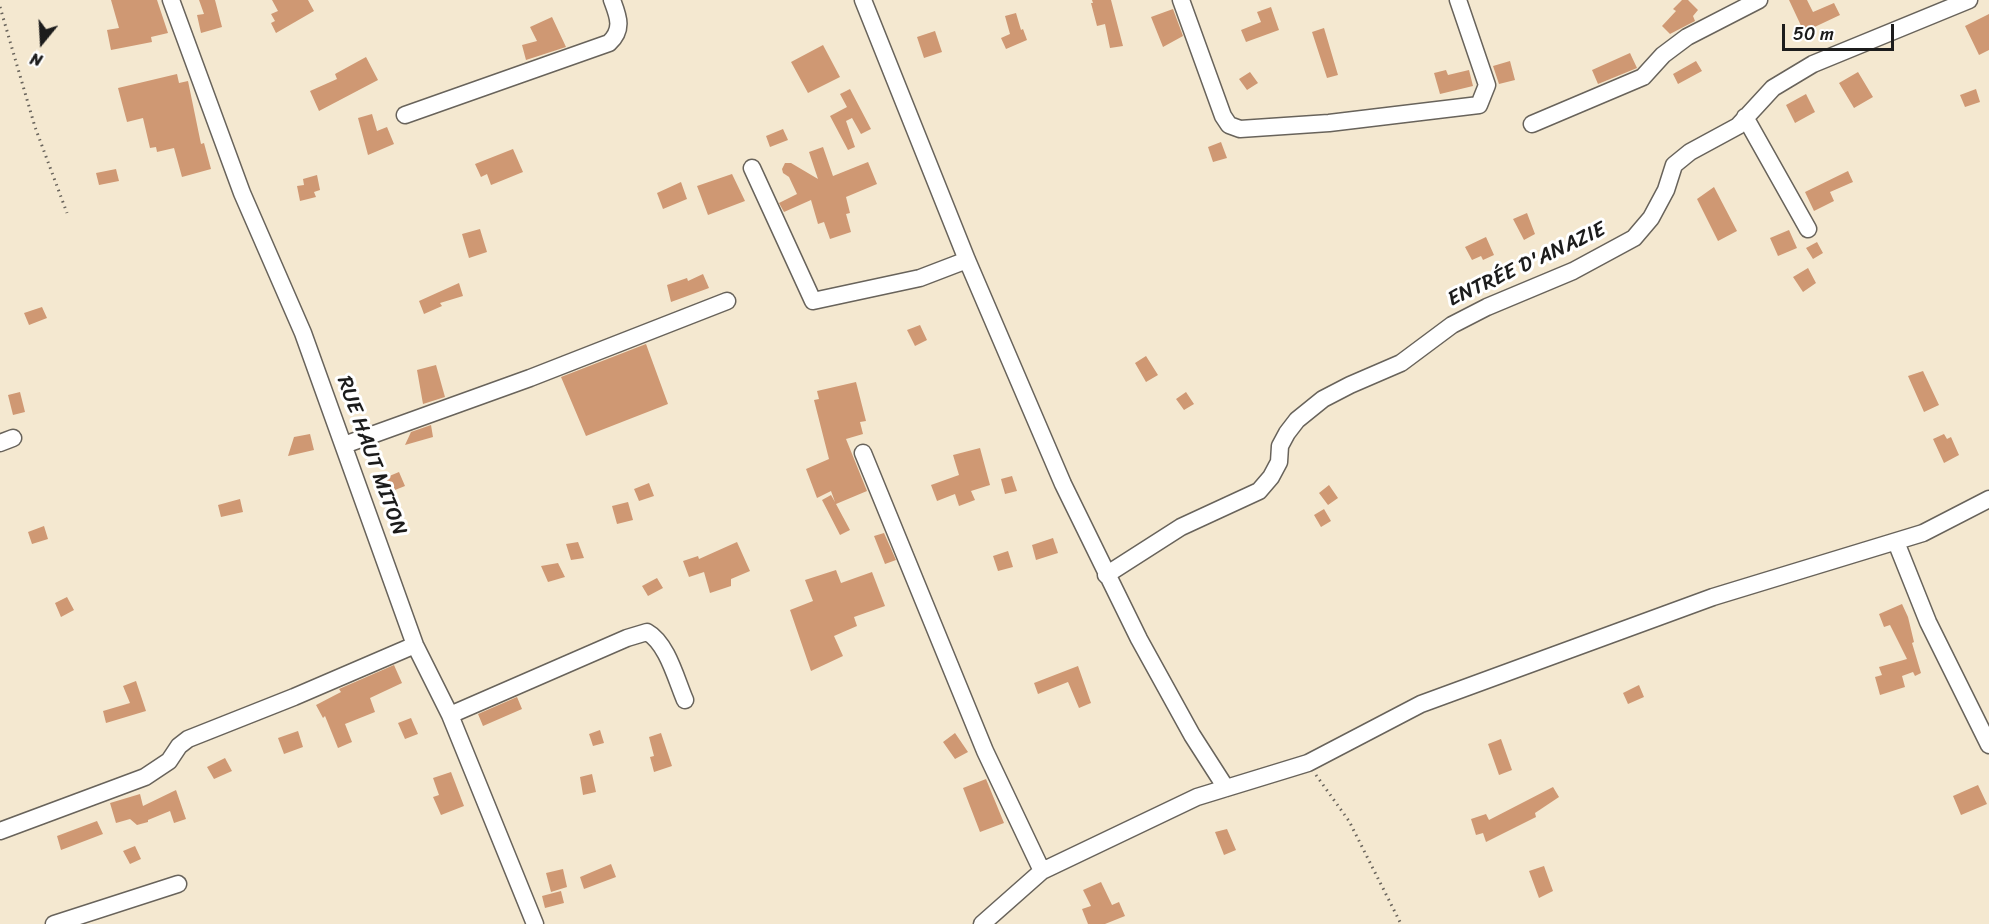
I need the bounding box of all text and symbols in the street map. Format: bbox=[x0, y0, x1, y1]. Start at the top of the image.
north arrow bbox=[12, 12, 72, 72]
scale bar bbox=[1785, 12, 1898, 50]
text: 50 m bbox=[1793, 18, 1834, 50]
text: N bbox=[27, 44, 46, 75]
street label: ENTRÉE D'ANAZIE bbox=[1444, 217, 1610, 313]
street label: RUE HAUT MITON bbox=[330, 373, 412, 539]

